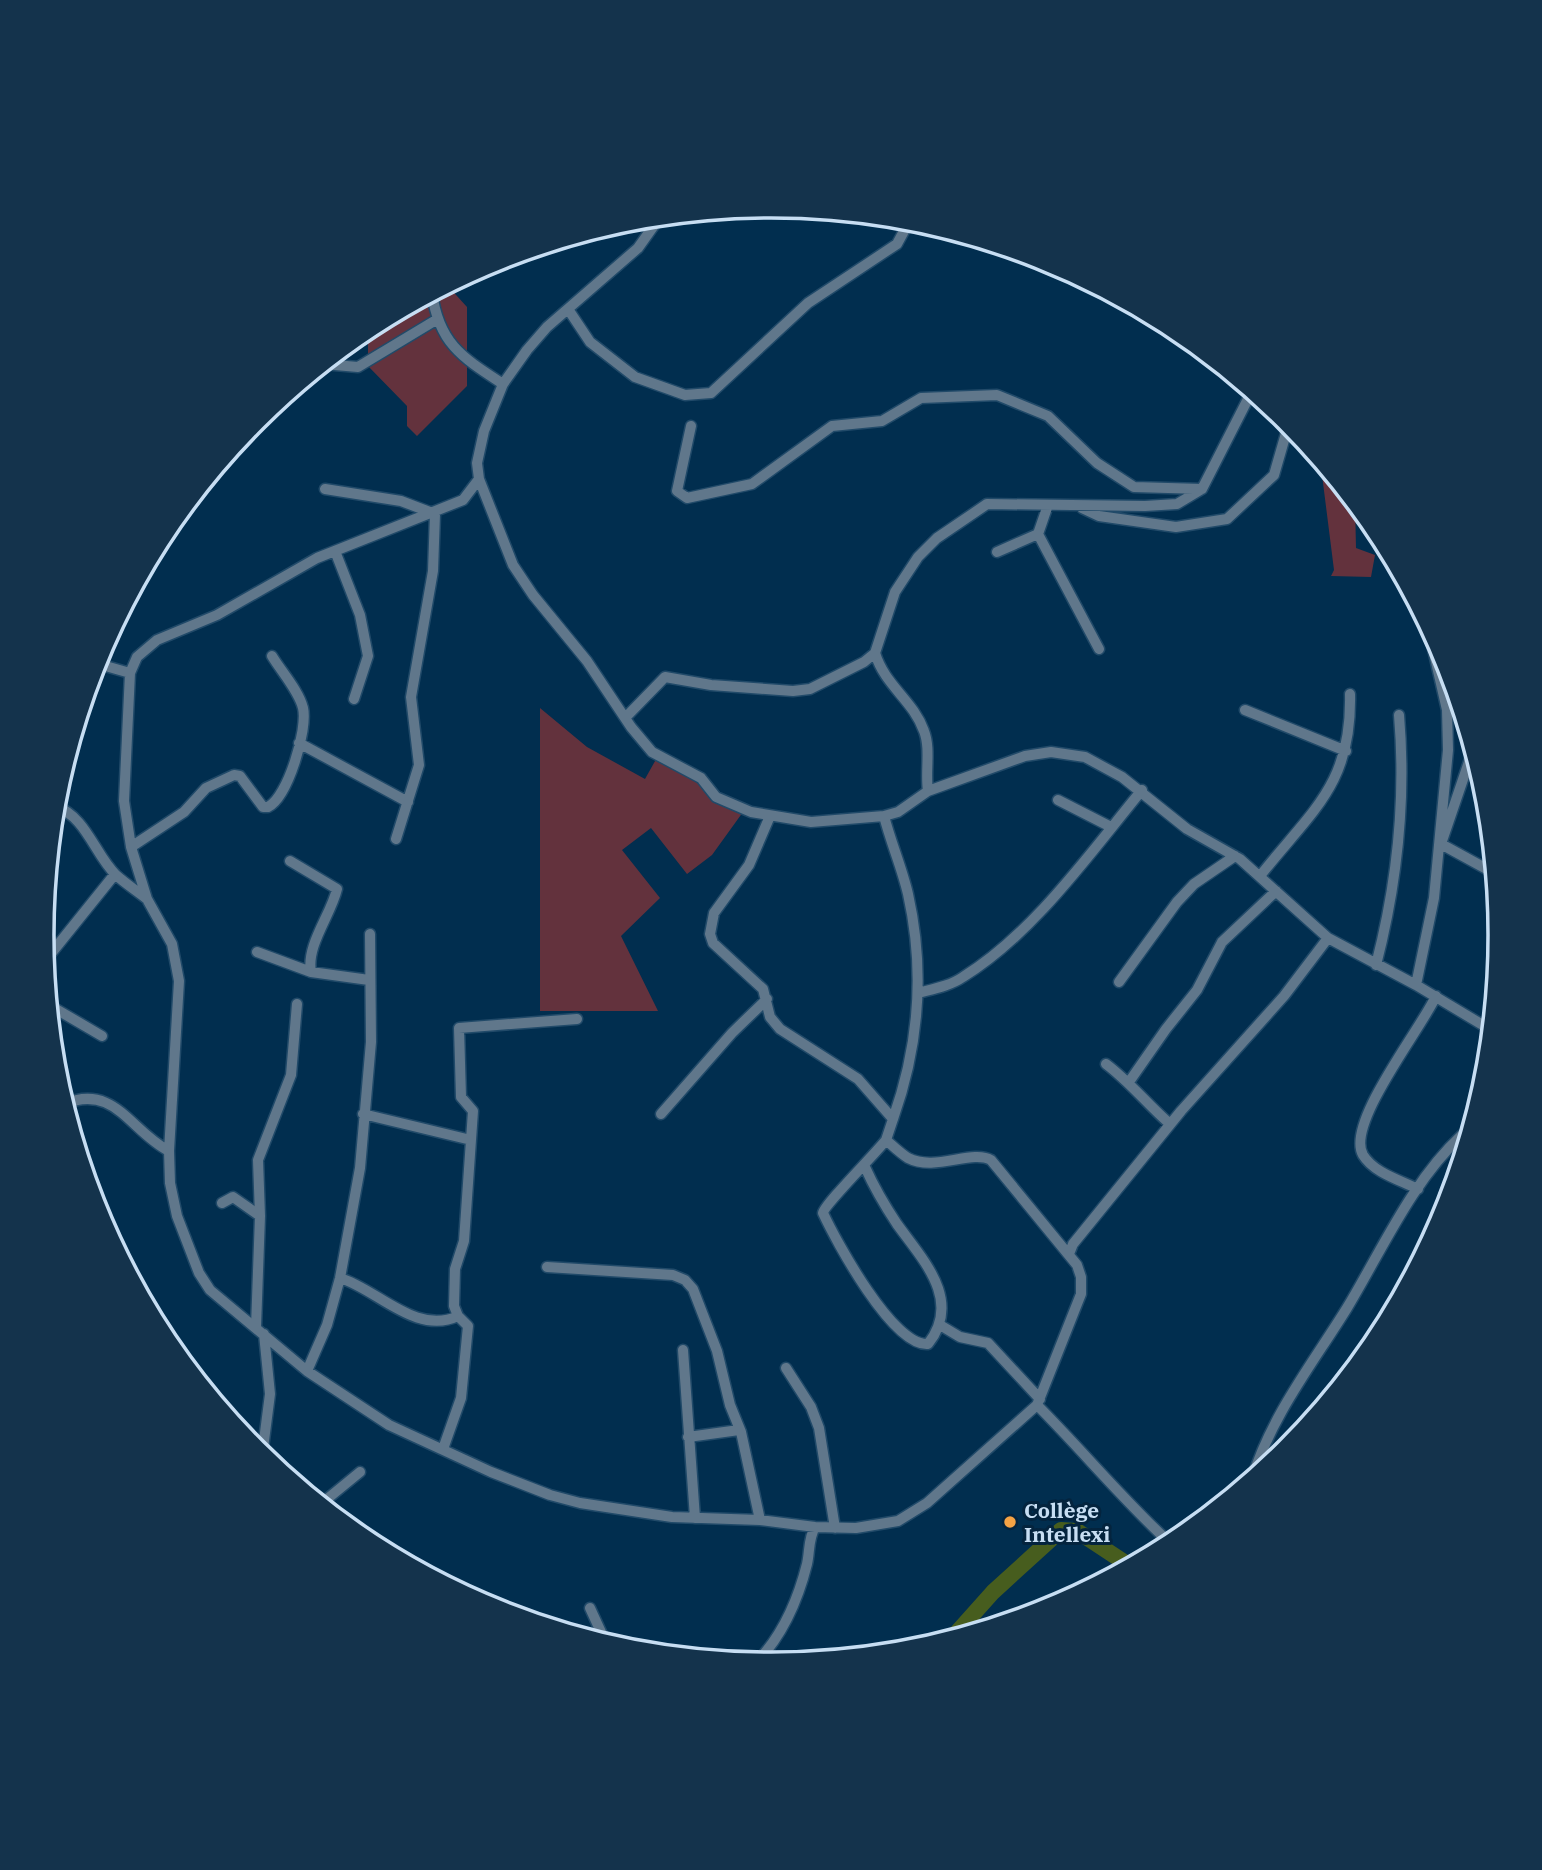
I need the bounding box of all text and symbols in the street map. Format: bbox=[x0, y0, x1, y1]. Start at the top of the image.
place label: Collège Intellexi bbox=[1024, 1496, 1110, 1548]
marker: Collège Intellexi bbox=[1002, 1514, 1018, 1530]

